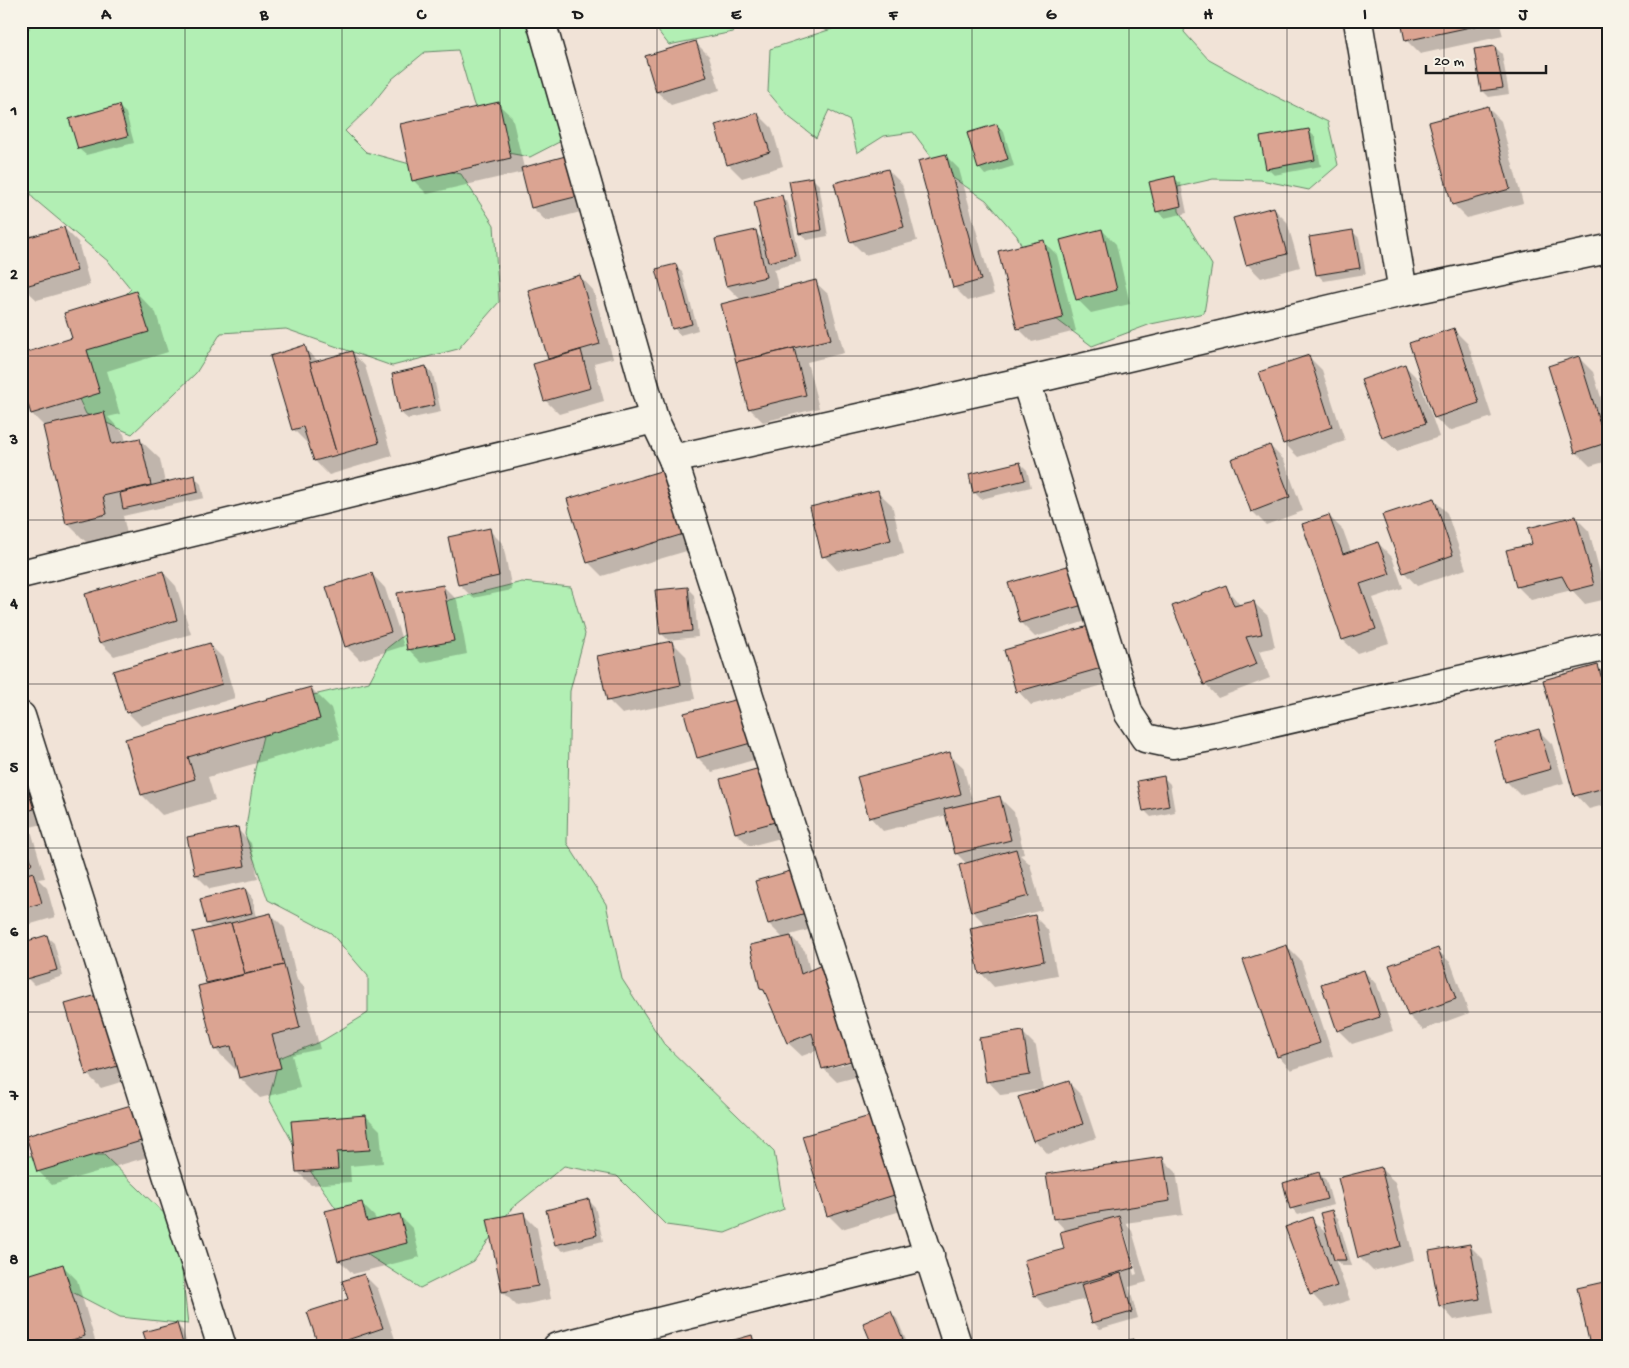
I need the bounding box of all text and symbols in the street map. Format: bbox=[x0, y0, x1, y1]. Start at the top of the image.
text: A bbox=[100, 7, 112, 26]
text: B bbox=[259, 7, 269, 26]
text: C bbox=[416, 7, 427, 26]
text: D bbox=[571, 7, 584, 26]
text: E bbox=[731, 7, 742, 26]
text: F bbox=[888, 7, 899, 26]
text: G bbox=[1046, 7, 1057, 26]
text: H bbox=[1203, 7, 1213, 26]
text: I bbox=[1363, 7, 1367, 26]
text: J bbox=[1518, 7, 1529, 26]
scale bar bbox=[1426, 42, 1546, 74]
text: 20 m bbox=[1434, 53, 1464, 71]
text: 1 bbox=[10, 103, 17, 122]
text: 2 bbox=[10, 267, 18, 286]
text: 3 bbox=[9, 432, 18, 451]
text: 4 bbox=[9, 596, 18, 615]
text: 5 bbox=[10, 760, 19, 779]
text: 6 bbox=[10, 924, 19, 943]
text: 7 bbox=[9, 1088, 19, 1107]
text: 8 bbox=[10, 1252, 19, 1271]

